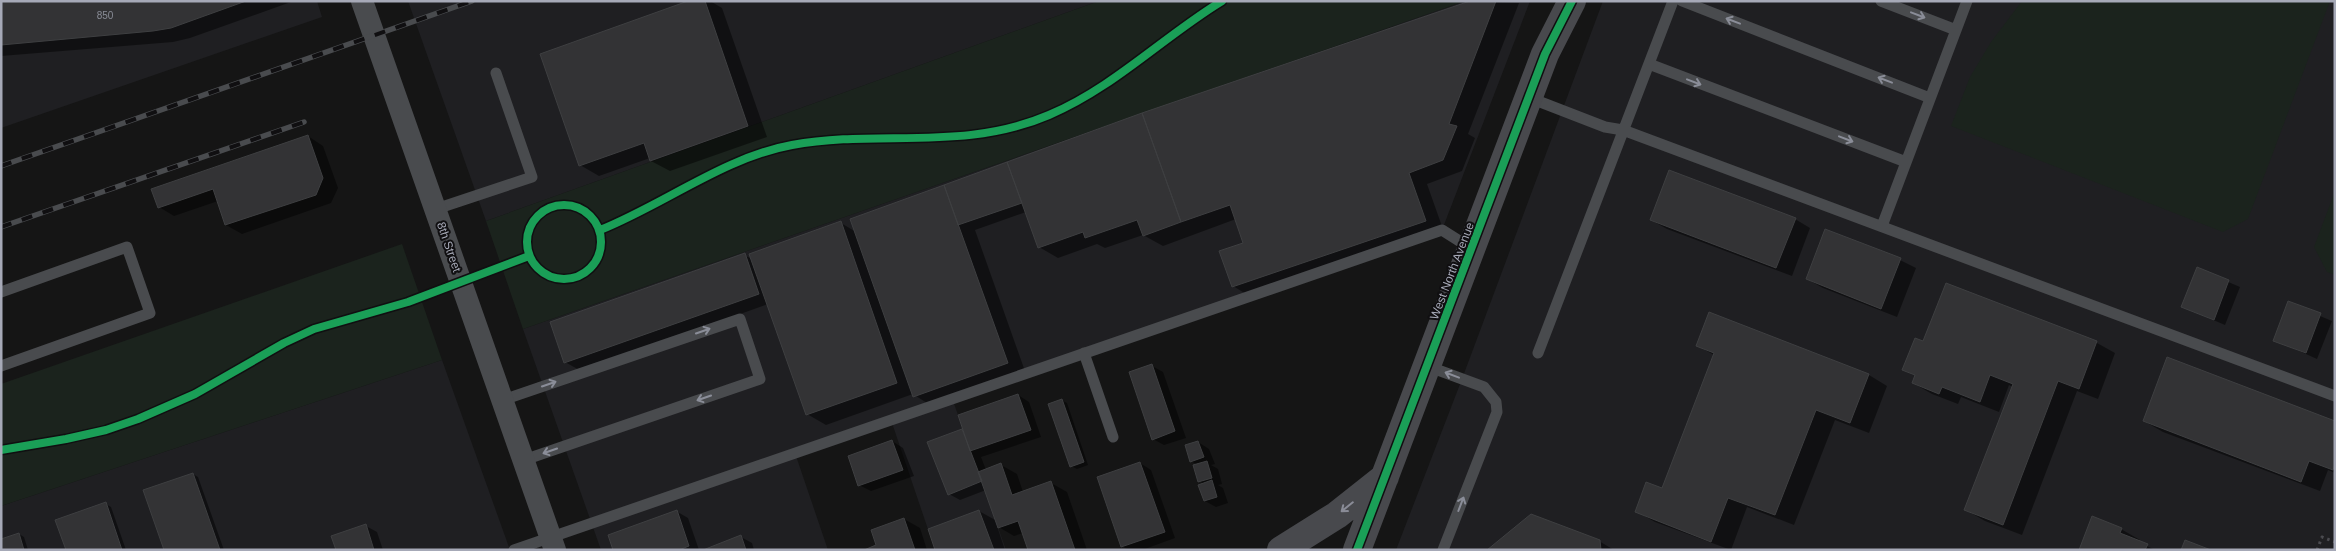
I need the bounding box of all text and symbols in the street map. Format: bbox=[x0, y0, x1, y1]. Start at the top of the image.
house number: 850 bbox=[97, 10, 114, 21]
one-way arrow bbox=[1910, 11, 1926, 20]
one-way arrow bbox=[1726, 16, 1742, 25]
one-way arrow bbox=[1878, 75, 1893, 84]
one-way arrow bbox=[1686, 78, 1702, 87]
one-way arrow bbox=[1838, 135, 1853, 145]
street label: 8th Street bbox=[434, 220, 464, 275]
street label: West North Avenue bbox=[1427, 220, 1477, 322]
one-way arrow bbox=[694, 326, 710, 335]
one-way arrow bbox=[1445, 370, 1460, 379]
one-way arrow bbox=[541, 379, 556, 388]
one-way arrow bbox=[696, 394, 712, 404]
one-way arrow bbox=[543, 447, 558, 456]
one-way arrow bbox=[1457, 497, 1466, 512]
one-way arrow bbox=[1340, 502, 1353, 513]

